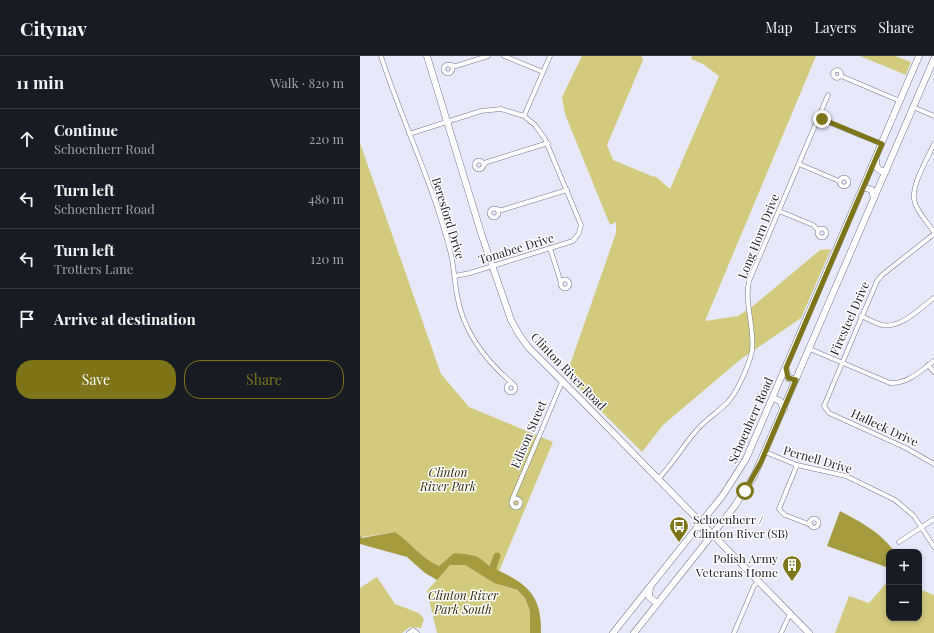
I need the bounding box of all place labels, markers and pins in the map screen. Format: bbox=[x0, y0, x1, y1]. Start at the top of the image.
place label: Schoenherr / Clinton River (SB) bbox=[693, 511, 788, 541]
bus stop icon: Schoenherr / Clinton River (SB) bbox=[668, 515, 690, 543]
place label: Polish Army Veterans Home bbox=[695, 550, 778, 580]
building icon: Polish Army Veterans Home bbox=[781, 554, 803, 582]

